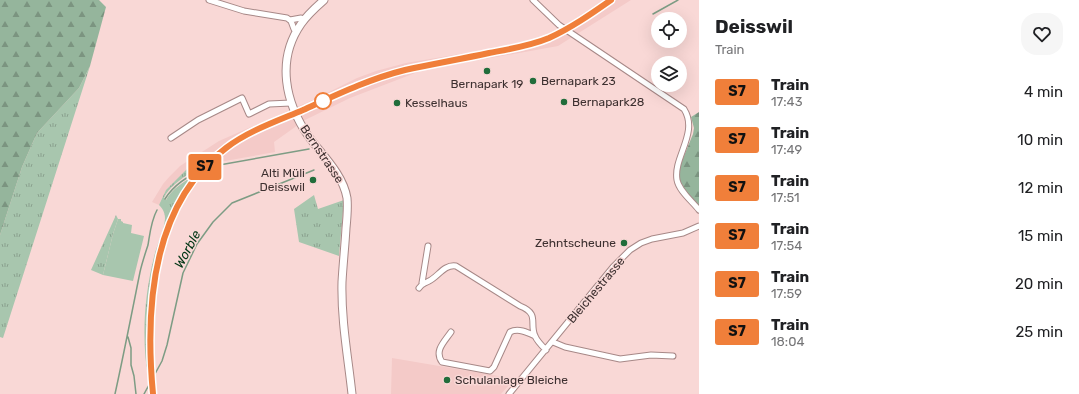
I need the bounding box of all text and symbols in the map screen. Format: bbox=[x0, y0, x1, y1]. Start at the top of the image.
map controls bbox=[651, 12, 687, 92]
button: locate bbox=[651, 12, 687, 48]
button: heart bbox=[1021, 13, 1063, 55]
text: Deisswil bbox=[715, 15, 793, 38]
text: Train bbox=[715, 42, 745, 57]
button: layers bbox=[651, 56, 687, 92]
marker: Bernapark 19 bbox=[482, 66, 492, 76]
place label: Bernapark 23 bbox=[541, 74, 616, 88]
marker: Bernapark 23 bbox=[528, 76, 538, 86]
text: Train bbox=[771, 76, 809, 94]
place label: Bernapark 19 bbox=[451, 77, 523, 91]
text: S7 bbox=[728, 83, 746, 100]
text: 4 min bbox=[1024, 83, 1063, 101]
unlabelled marker bbox=[314, 92, 332, 110]
text: 17:43 bbox=[771, 94, 802, 109]
place label: Bernapark28 bbox=[572, 95, 644, 109]
place label: Kesselhaus bbox=[405, 96, 468, 110]
marker: Bernapark28 bbox=[559, 97, 569, 107]
marker: Kesselhaus bbox=[392, 98, 402, 108]
street label: Bernstrasse bbox=[297, 122, 347, 186]
text: Train bbox=[771, 124, 809, 142]
text: S7 bbox=[728, 131, 746, 148]
text: 10 min bbox=[1017, 131, 1063, 149]
text: 17:49 bbox=[771, 142, 802, 157]
line badge: S7 bbox=[187, 154, 223, 180]
text: S7 bbox=[196, 158, 214, 175]
place label: Alti Müli Deisswil bbox=[260, 166, 305, 194]
text: Train bbox=[771, 172, 809, 190]
marker: Alti Müli Deisswil bbox=[308, 175, 318, 185]
text: S7 bbox=[728, 179, 746, 196]
text: 12 min bbox=[1018, 179, 1063, 197]
text: 17:51 bbox=[771, 190, 800, 205]
text: Train bbox=[771, 220, 809, 238]
text: S7 bbox=[728, 227, 746, 244]
text: 15 min bbox=[1018, 227, 1063, 245]
water label: Worble bbox=[171, 228, 204, 271]
place label: Zehntscheune bbox=[535, 236, 616, 250]
marker: Zehntscheune bbox=[619, 238, 629, 248]
text: 17:54 bbox=[771, 238, 802, 253]
street label: Bleichestrasse bbox=[564, 254, 628, 326]
text: Train bbox=[771, 268, 809, 286]
text: S7 bbox=[728, 275, 746, 292]
text: 20 min bbox=[1015, 275, 1063, 293]
text: 17:59 bbox=[771, 286, 802, 301]
text: Train bbox=[771, 316, 809, 334]
text: S7 bbox=[728, 323, 746, 340]
text: 25 min bbox=[1016, 323, 1063, 341]
text: 18:04 bbox=[771, 334, 805, 349]
place label: Schulanlage Bleiche bbox=[455, 373, 568, 387]
marker: Schulanlage Bleiche bbox=[442, 375, 452, 385]

